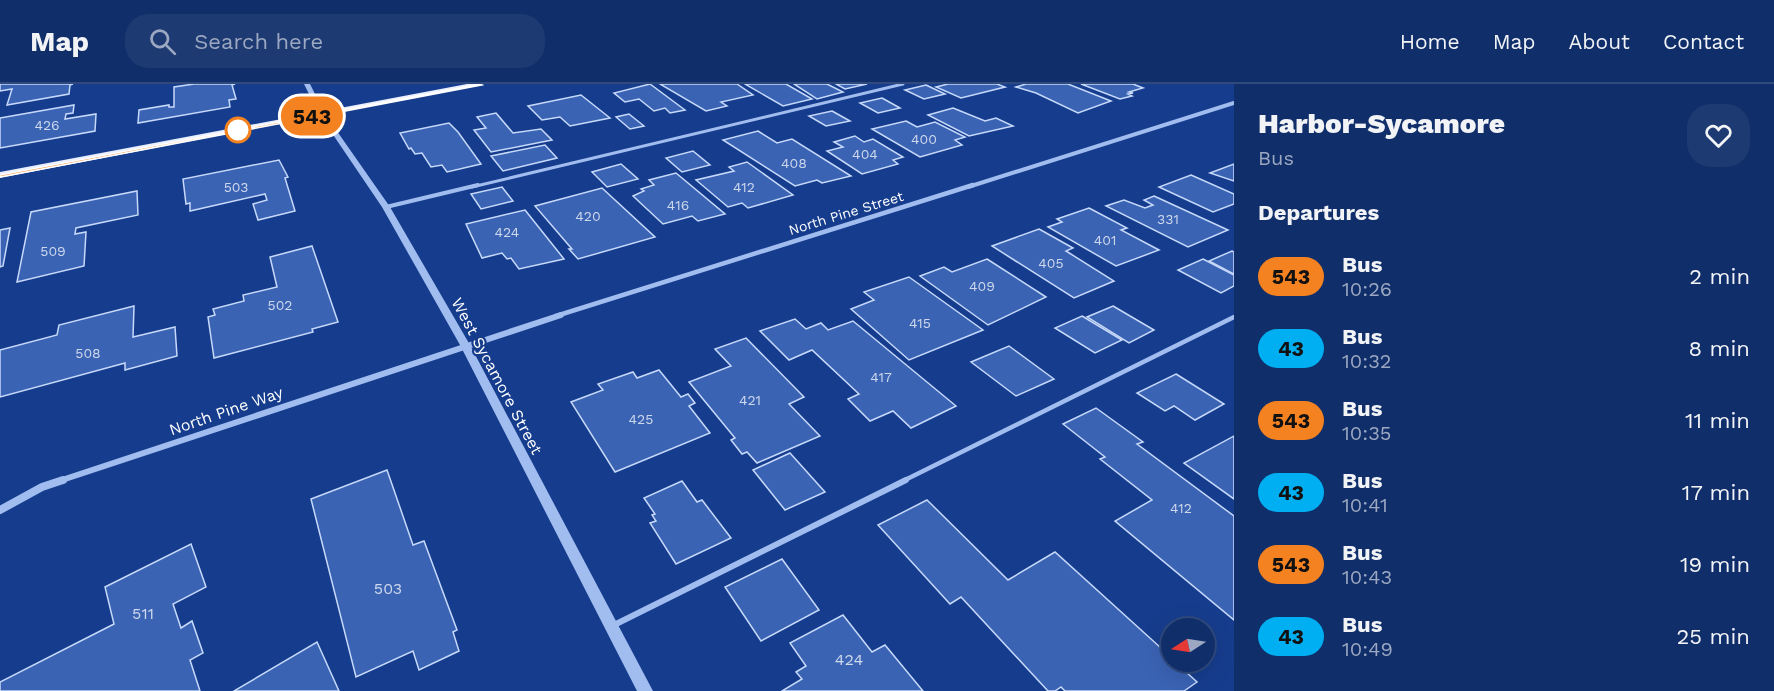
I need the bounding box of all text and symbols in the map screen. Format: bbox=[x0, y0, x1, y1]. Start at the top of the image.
search box bbox=[125, 14, 545, 68]
text: Map bbox=[30, 25, 89, 58]
icon: search bbox=[146, 25, 179, 58]
text: Search here bbox=[194, 29, 323, 54]
text: Home bbox=[1400, 29, 1460, 54]
text: Map bbox=[1493, 29, 1536, 54]
text: About bbox=[1569, 29, 1630, 54]
text: Contact bbox=[1663, 29, 1744, 54]
line badge: 543 bbox=[278, 96, 346, 135]
text: 543 bbox=[293, 104, 331, 129]
button: heart bbox=[1687, 104, 1750, 167]
text: Harbor-Sycamore bbox=[1258, 107, 1505, 140]
house number: 426 bbox=[34, 117, 60, 133]
unlabelled marker bbox=[225, 117, 251, 143]
house number: 400 bbox=[911, 131, 937, 147]
house number: 404 bbox=[852, 146, 878, 162]
text: Bus bbox=[1258, 146, 1294, 170]
house number: 408 bbox=[781, 155, 807, 171]
house number: 503 bbox=[224, 179, 248, 195]
house number: 412 bbox=[733, 179, 755, 195]
street label: North Pine Street bbox=[787, 188, 905, 238]
house number: 416 bbox=[667, 197, 689, 213]
text: Departures bbox=[1258, 200, 1379, 225]
house number: 420 bbox=[575, 208, 601, 224]
house number: 331 bbox=[1157, 211, 1179, 227]
house number: 424 bbox=[495, 224, 519, 240]
house number: 401 bbox=[1094, 232, 1116, 248]
house number: 509 bbox=[40, 243, 66, 259]
text: Bus bbox=[1342, 252, 1382, 277]
house number: 405 bbox=[1038, 255, 1064, 271]
text: 543 bbox=[1272, 264, 1310, 289]
text: 2 min bbox=[1689, 264, 1750, 289]
text: 10:26 bbox=[1342, 277, 1392, 301]
house number: 409 bbox=[969, 278, 995, 294]
street label: West Sycamore Street bbox=[448, 294, 547, 458]
house number: 502 bbox=[267, 297, 293, 313]
house number: 415 bbox=[909, 315, 931, 331]
text: Bus bbox=[1342, 324, 1382, 349]
text: 43 bbox=[1278, 336, 1304, 361]
text: 8 min bbox=[1689, 336, 1750, 361]
house number: 508 bbox=[75, 345, 101, 361]
text: 10:32 bbox=[1342, 349, 1391, 373]
house number: 417 bbox=[870, 369, 892, 385]
street label: North Pine Way bbox=[167, 382, 286, 439]
house number: 421 bbox=[739, 392, 761, 408]
text: Bus bbox=[1342, 396, 1382, 421]
text: 543 bbox=[1272, 408, 1310, 433]
text: 11 min bbox=[1685, 408, 1750, 433]
house number: 425 bbox=[629, 411, 653, 427]
text: 10:35 bbox=[1342, 421, 1391, 445]
text: Bus bbox=[1342, 468, 1382, 493]
text: 43 bbox=[1278, 480, 1304, 505]
text: 17 min bbox=[1682, 480, 1750, 505]
text: 10:41 bbox=[1342, 493, 1388, 517]
house number: 412 bbox=[1170, 500, 1192, 516]
text: Bus bbox=[1342, 540, 1382, 565]
text: 543 bbox=[1272, 552, 1310, 577]
text: 19 min bbox=[1680, 552, 1750, 577]
text: 10:43 bbox=[1342, 565, 1392, 589]
house number: 503 bbox=[374, 579, 402, 598]
house number: 511 bbox=[132, 604, 154, 623]
text: Bus bbox=[1342, 612, 1382, 637]
north arrow bbox=[1161, 618, 1215, 672]
map controls bbox=[1161, 618, 1215, 672]
text: 43 bbox=[1278, 624, 1304, 649]
text: 25 min bbox=[1676, 624, 1750, 649]
text: 10:49 bbox=[1342, 637, 1393, 661]
house number: 424 bbox=[835, 650, 863, 669]

